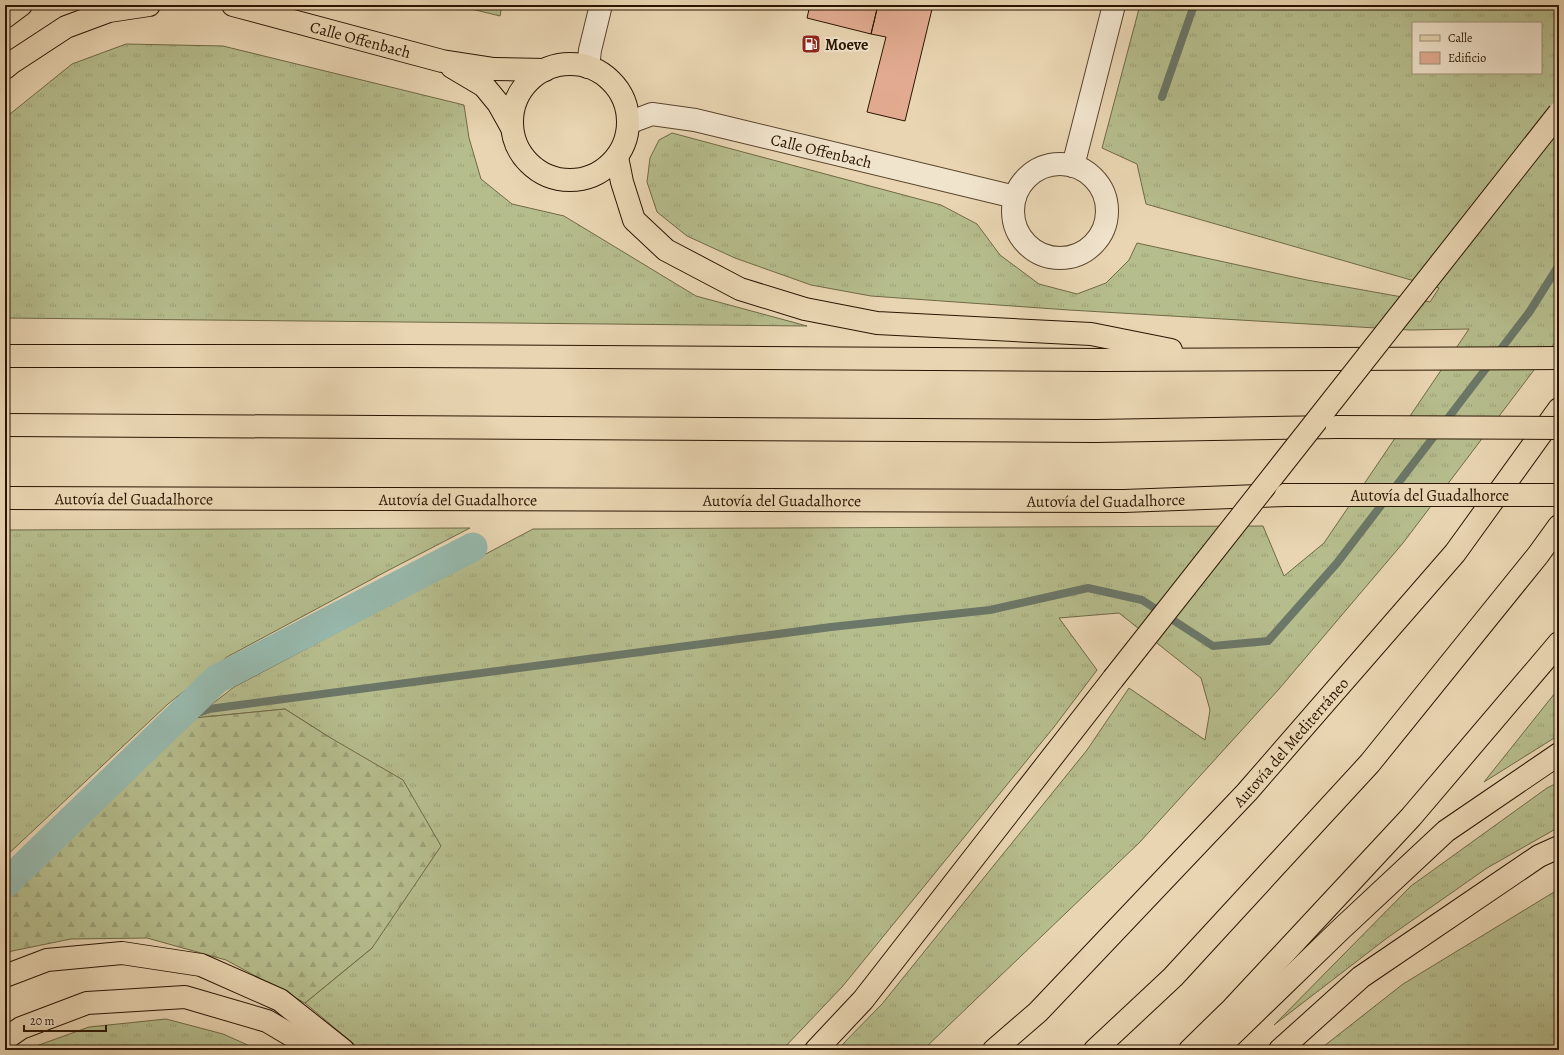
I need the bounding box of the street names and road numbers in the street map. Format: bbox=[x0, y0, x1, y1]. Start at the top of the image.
street label: Calle Offenbach bbox=[307, 16, 413, 64]
street label: Calle Offenbach bbox=[768, 129, 874, 174]
street label: Autovía del Guadalhorce bbox=[1350, 485, 1509, 507]
street label: Autovía del Guadalhorce bbox=[54, 488, 213, 511]
street label: Autovía del Guadalhorce bbox=[378, 489, 537, 511]
street label: Autovía del Guadalhorce bbox=[1026, 489, 1186, 513]
street label: Autovía del Guadalhorce bbox=[702, 490, 861, 512]
street label: Autovía del Mediterráneo bbox=[1228, 673, 1354, 813]

